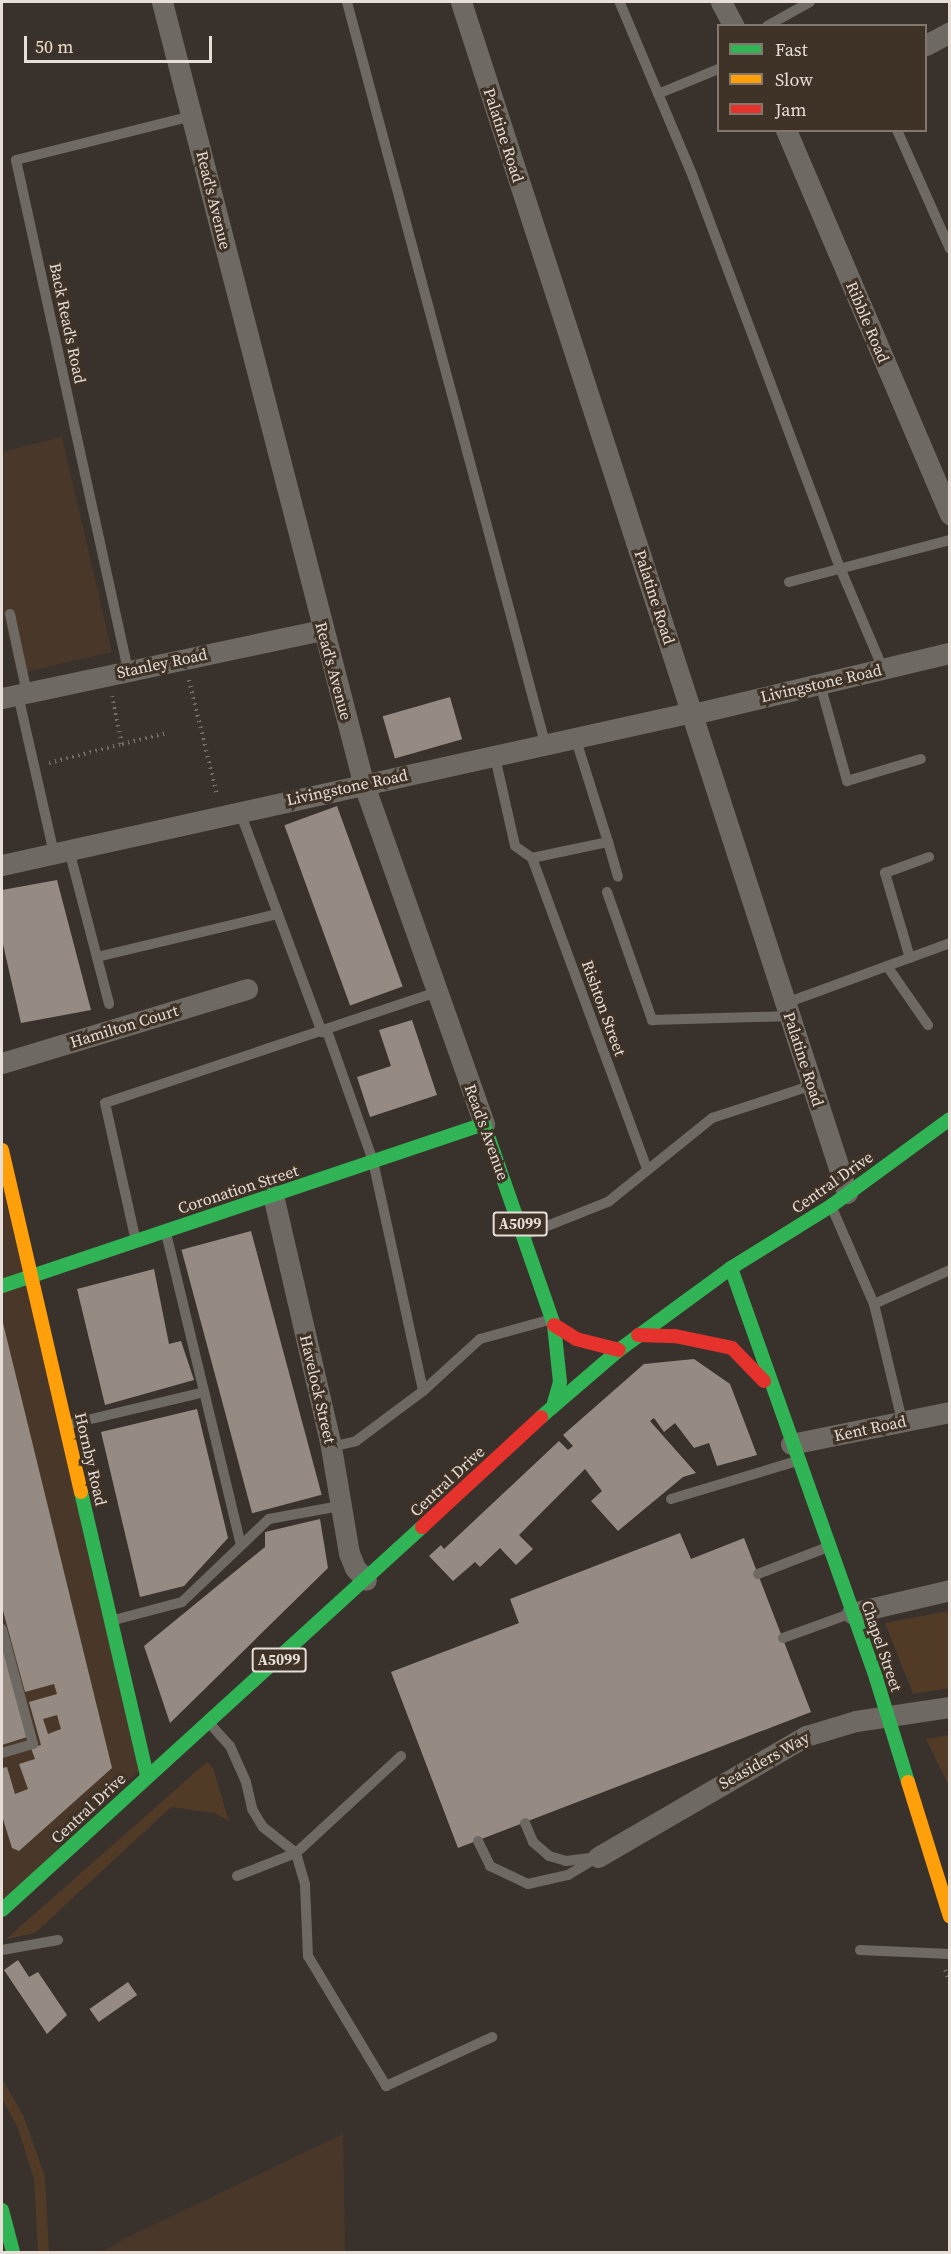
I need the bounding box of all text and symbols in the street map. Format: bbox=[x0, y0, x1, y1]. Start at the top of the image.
scale bar bbox=[27, 24, 214, 62]
legend bbox=[717, 24, 927, 132]
text: 50 m bbox=[35, 34, 73, 59]
text: Fast bbox=[775, 37, 808, 62]
text: Slow bbox=[775, 67, 813, 92]
street label: Palatine Road bbox=[480, 85, 528, 185]
text: Jam bbox=[775, 97, 807, 122]
street label: Read's Avenue bbox=[192, 149, 236, 251]
street label: Back Read's Road bbox=[46, 261, 90, 385]
street label: Ribble Road bbox=[842, 279, 894, 365]
street label: Palatine Road bbox=[631, 547, 679, 647]
street label: Read's Avenue bbox=[312, 620, 356, 722]
street label: Stanley Road bbox=[115, 644, 209, 682]
street label: Livingstone Road bbox=[759, 660, 883, 706]
street label: Livingstone Road bbox=[285, 765, 409, 809]
street label: Rishton Street bbox=[578, 958, 630, 1058]
street label: Hamilton Court bbox=[68, 1000, 180, 1052]
street label: Palatine Road bbox=[780, 1009, 828, 1109]
street label: Read's Avenue bbox=[461, 1081, 513, 1183]
street label: Central Drive bbox=[788, 1147, 876, 1217]
street label: Coronation Street bbox=[175, 1160, 301, 1218]
road number: A5099 bbox=[492, 1212, 548, 1236]
street label: Havelock Street bbox=[296, 1333, 340, 1445]
street label: Hornby Road bbox=[71, 1411, 111, 1507]
street label: Kent Road bbox=[832, 1411, 908, 1445]
street label: Central Drive bbox=[406, 1442, 488, 1520]
street label: Chapel Street bbox=[858, 1598, 906, 1694]
road number: A5099 bbox=[250, 1648, 308, 1672]
street label: Seasiders Way bbox=[715, 1727, 813, 1793]
street label: Central Drive bbox=[47, 1769, 129, 1847]

